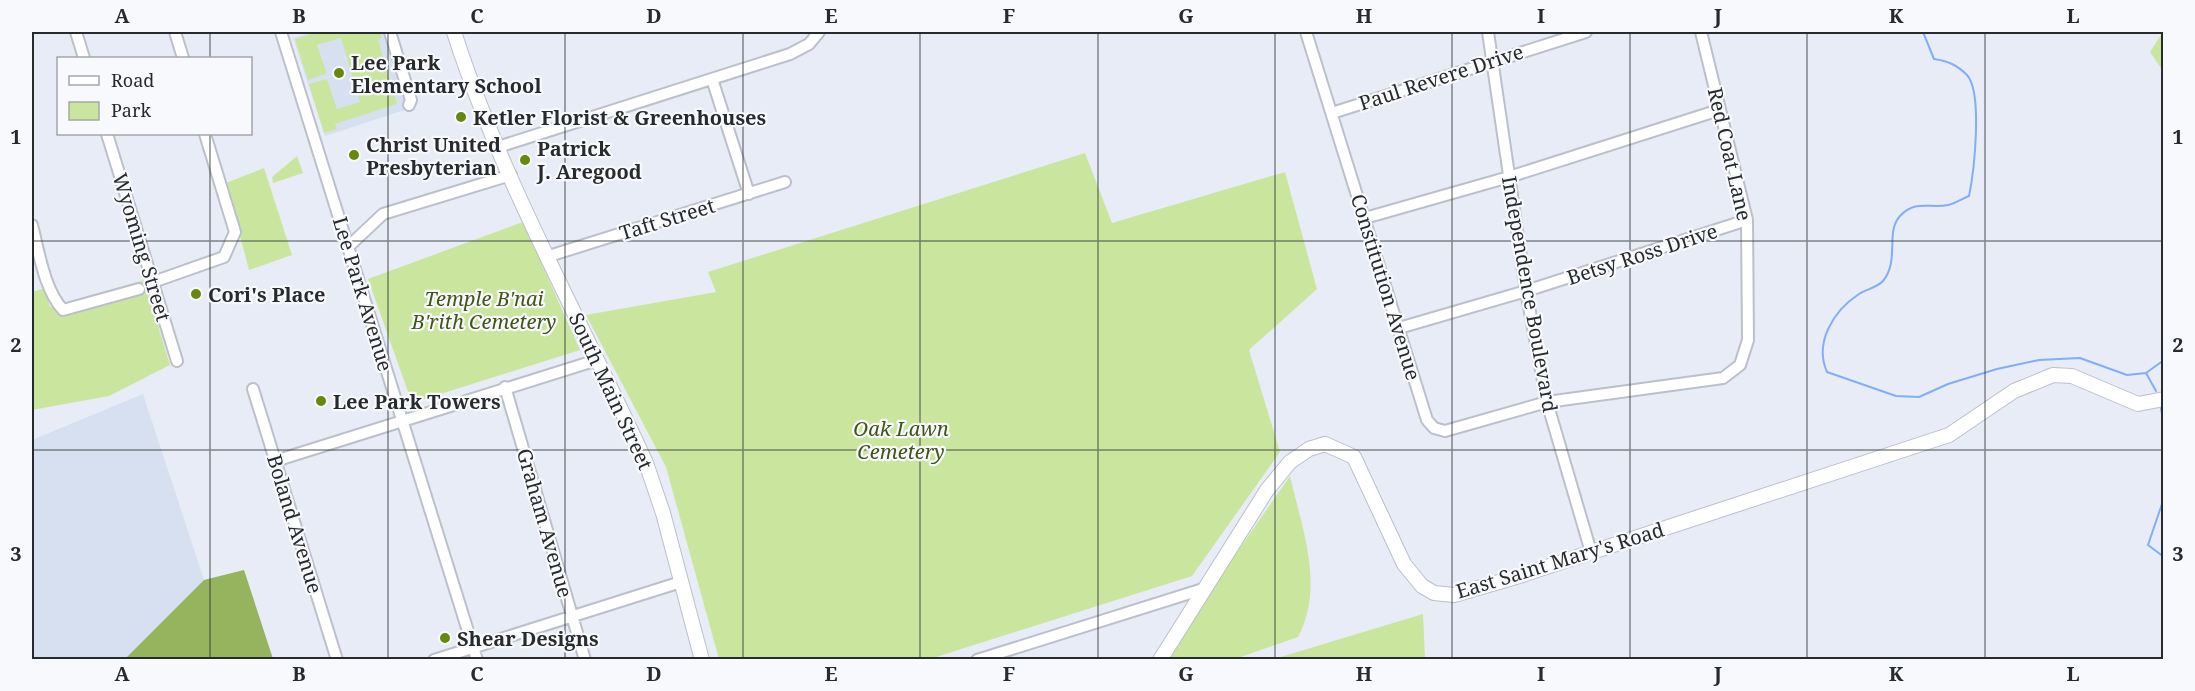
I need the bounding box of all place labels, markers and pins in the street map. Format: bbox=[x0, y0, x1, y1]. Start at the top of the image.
place label: Lee Park Elementary School bbox=[351, 49, 541, 99]
marker: Lee Park Elementary School bbox=[332, 66, 346, 80]
place label: Ketler Florist & Greenhouses bbox=[473, 104, 766, 131]
marker: Ketler Florist & Greenhouses bbox=[454, 110, 468, 124]
place label: Christ United Presbyterian bbox=[366, 131, 501, 181]
place label: Patrick J. Aregood bbox=[536, 135, 642, 185]
marker: Christ United Presbyterian bbox=[347, 148, 361, 162]
marker: Patrick J. Aregood bbox=[518, 153, 532, 167]
place label: Cori's Place bbox=[208, 281, 326, 308]
marker: Cori's Place bbox=[189, 287, 203, 301]
place label: Lee Park Towers bbox=[333, 388, 501, 415]
marker: Lee Park Towers bbox=[314, 394, 328, 408]
place label: Shear Designs bbox=[457, 625, 599, 652]
marker: Shear Designs bbox=[438, 631, 452, 645]

